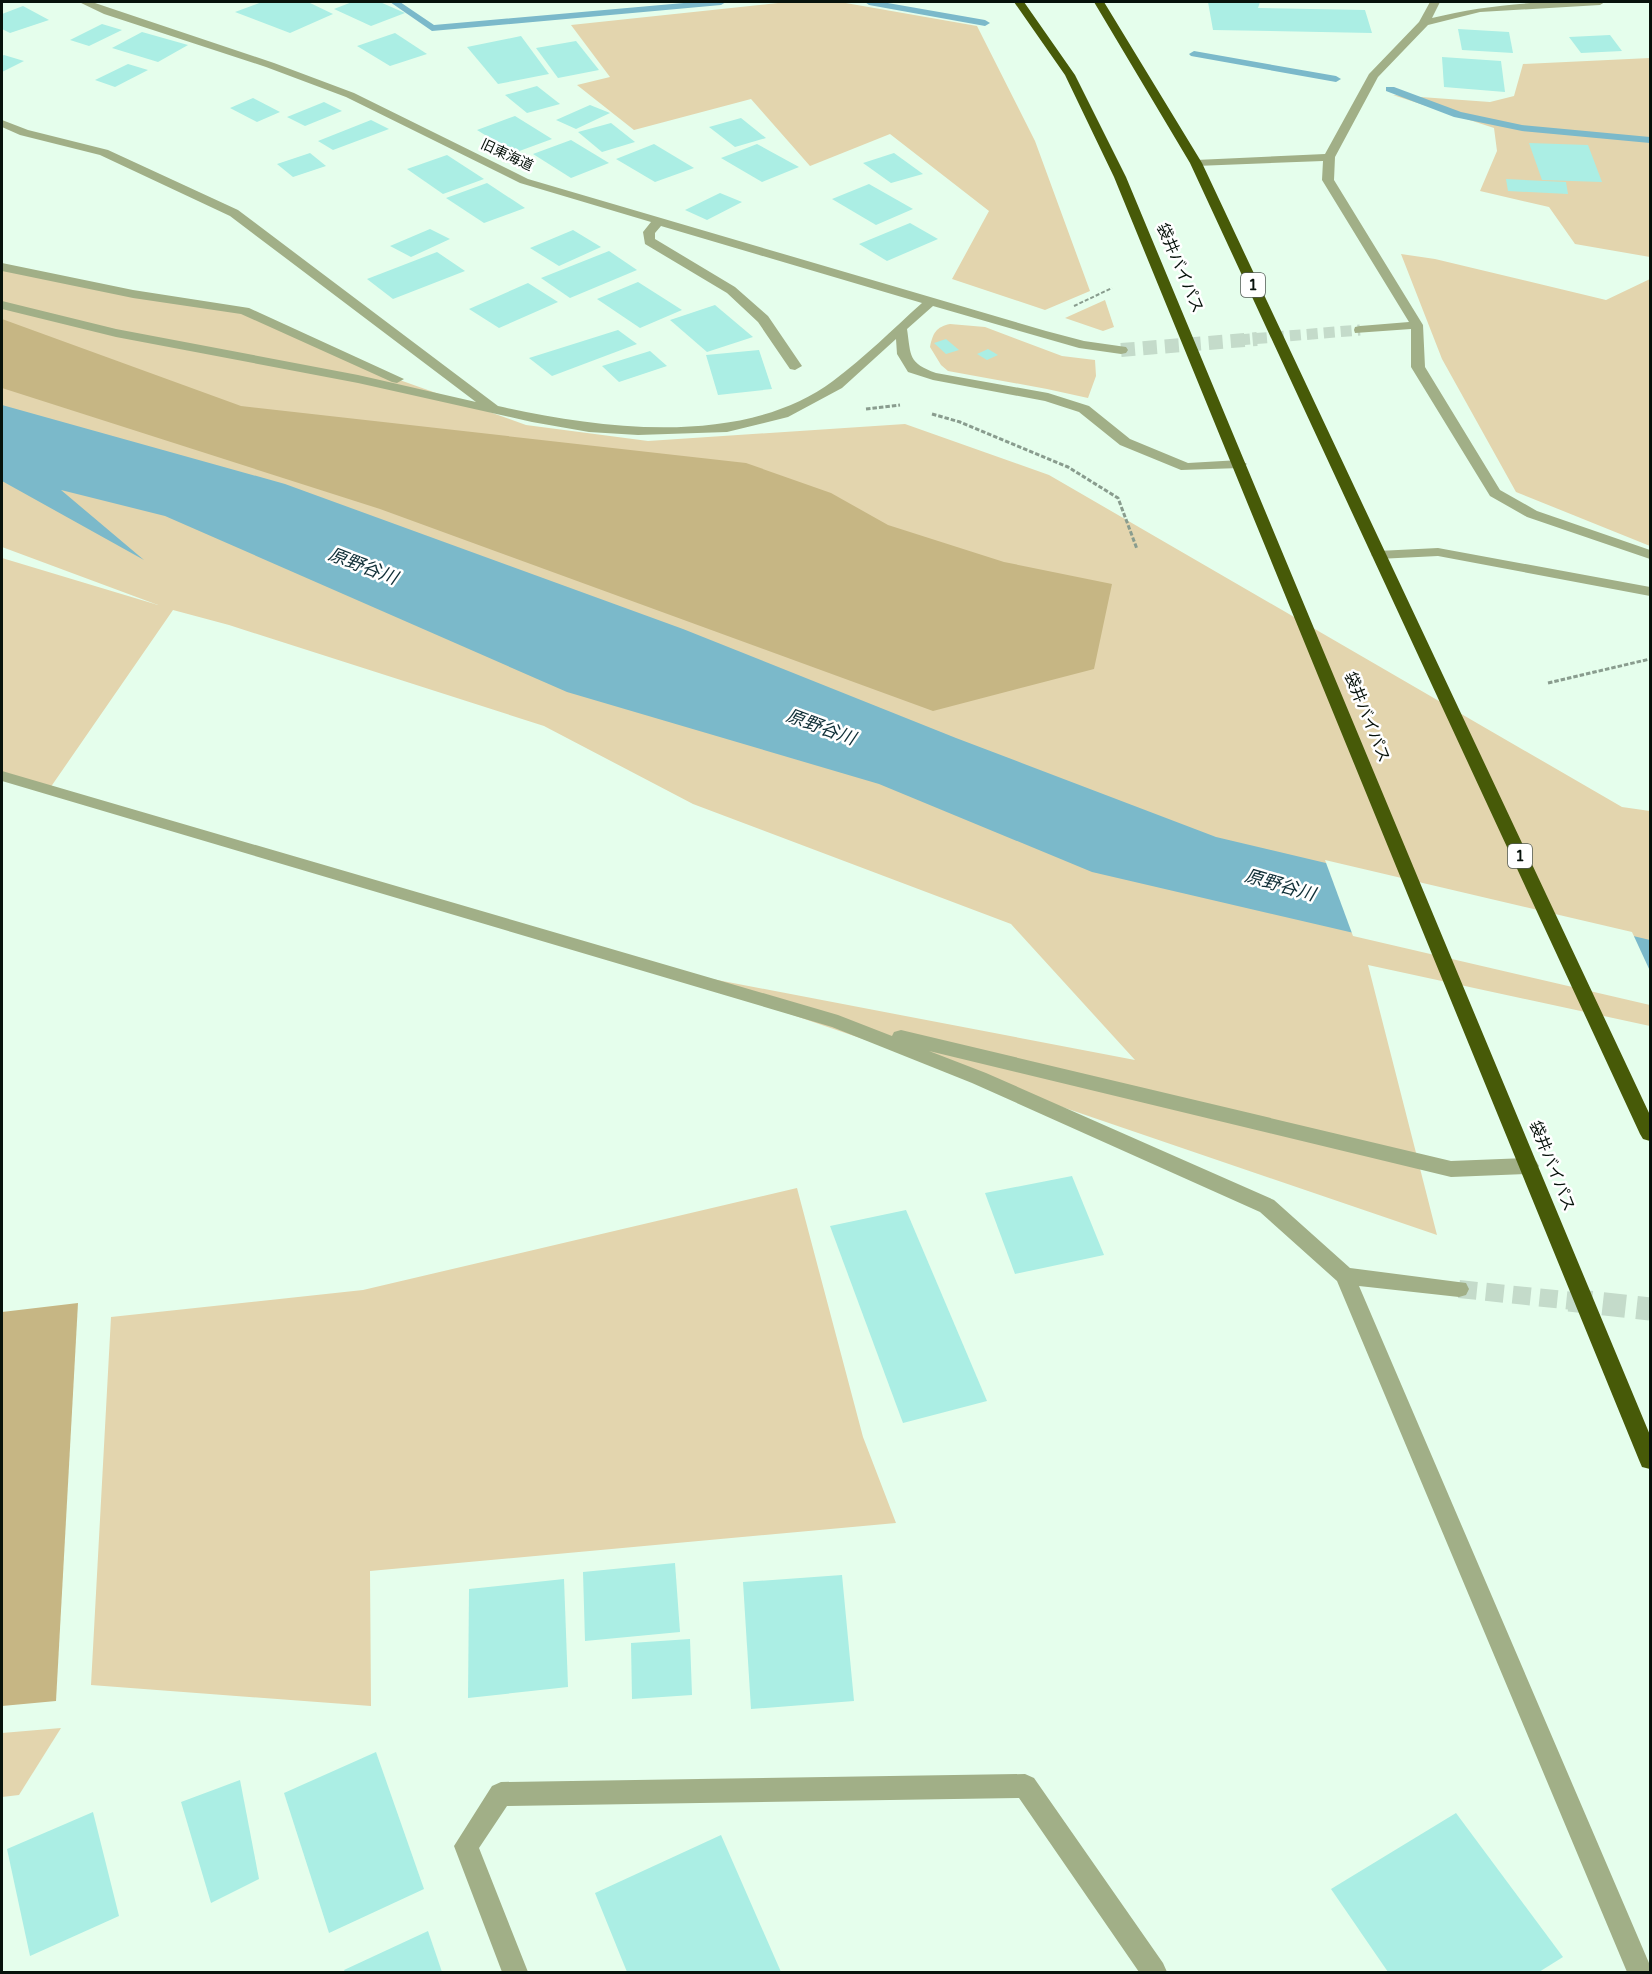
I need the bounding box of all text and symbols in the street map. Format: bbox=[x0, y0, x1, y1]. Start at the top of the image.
street label: 旧東海道 bbox=[478, 135, 536, 175]
street label: 袋井バイパス bbox=[1152, 220, 1208, 316]
road number: 1 bbox=[1241, 273, 1265, 297]
water label: 原野谷川 bbox=[325, 543, 402, 590]
street label: 袋井バイパス bbox=[1340, 669, 1394, 765]
water label: 原野谷川 bbox=[783, 704, 860, 750]
road number: 1 bbox=[1508, 844, 1532, 868]
water label: 原野谷川 bbox=[1242, 865, 1320, 906]
street label: 袋井バイパス bbox=[1525, 1118, 1579, 1214]

